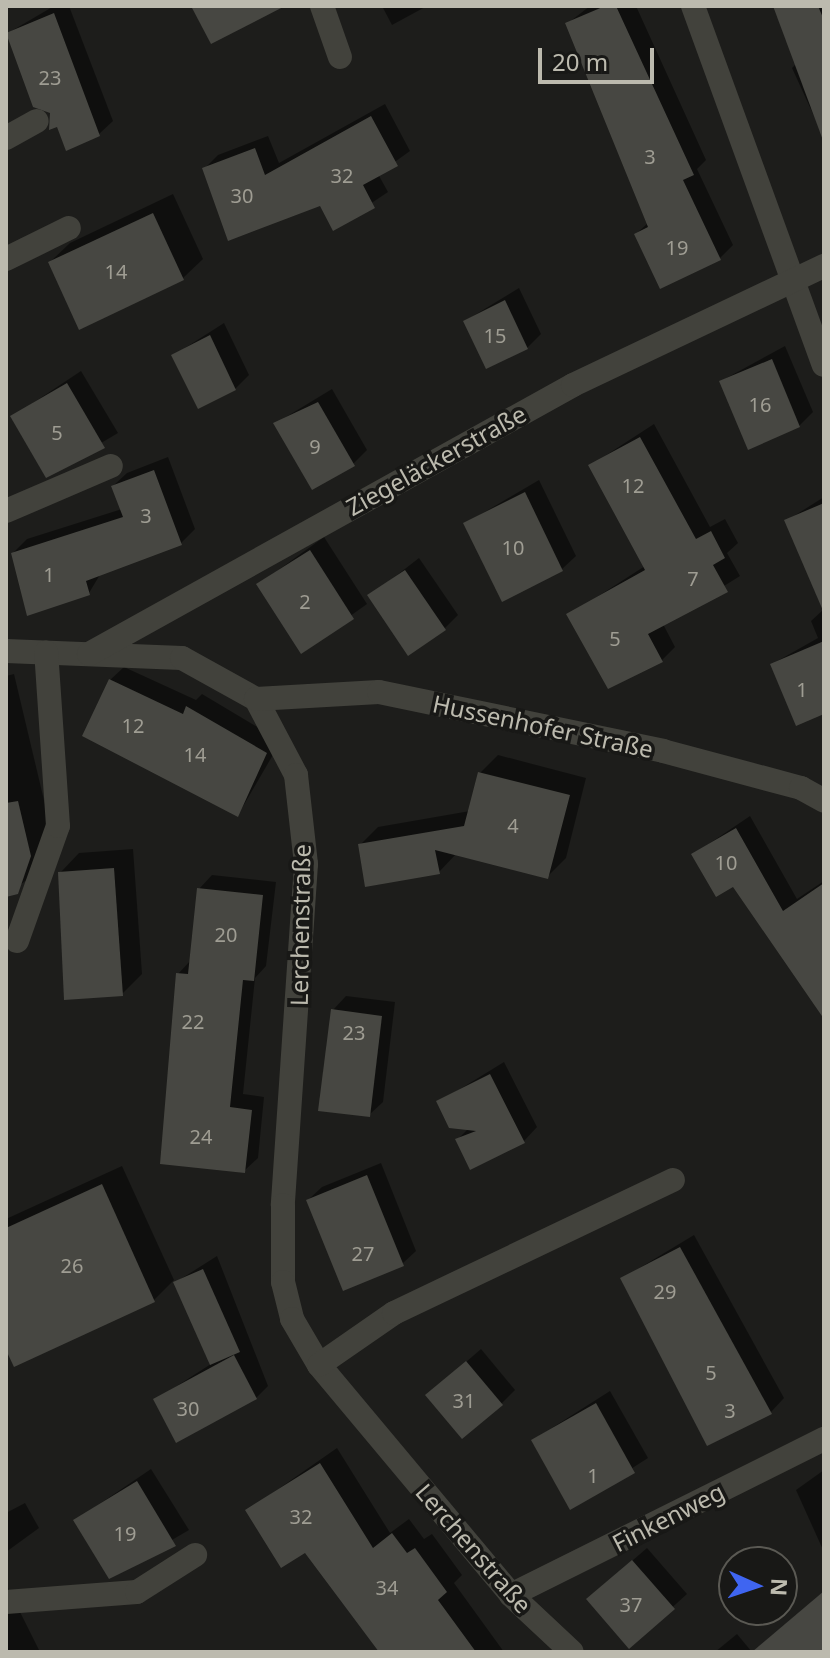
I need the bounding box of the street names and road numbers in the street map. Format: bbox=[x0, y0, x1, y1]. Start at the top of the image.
street label: Ziegeläckerstraße bbox=[341, 399, 531, 521]
street label: Hussenhofer Straße bbox=[430, 689, 656, 763]
street label: Lerchenstraße bbox=[284, 844, 316, 1006]
street label: Lerchenstraße bbox=[410, 1477, 538, 1619]
street label: Finkenweg bbox=[607, 1477, 729, 1557]

